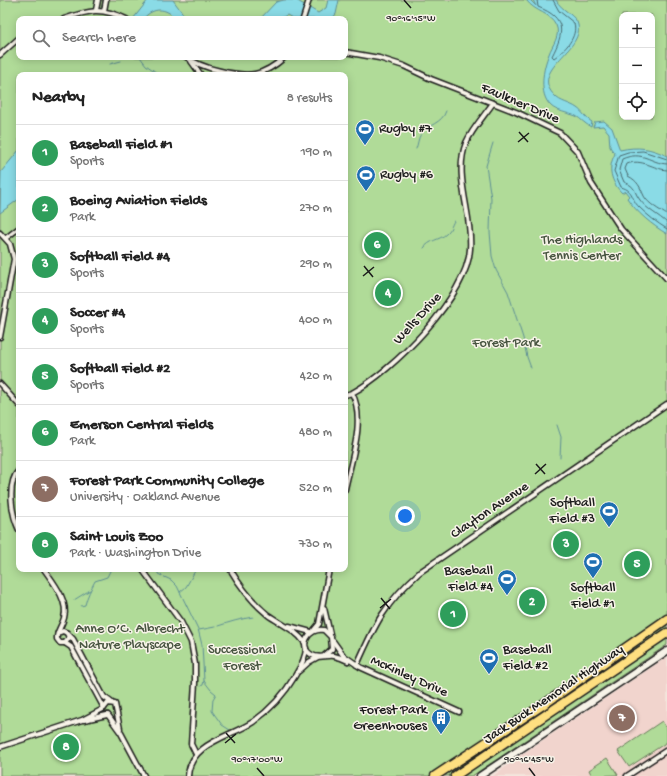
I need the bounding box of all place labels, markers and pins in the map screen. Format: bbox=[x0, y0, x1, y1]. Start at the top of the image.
sports icon: Rugby #7 bbox=[354, 118, 376, 146]
place label: Rugby #7 bbox=[379, 121, 433, 138]
sports icon: Rugby #6 bbox=[355, 164, 377, 192]
place label: Rugby #6 bbox=[380, 167, 434, 184]
pin: 6 bbox=[364, 230, 390, 260]
pin: 4 bbox=[375, 278, 401, 308]
place label: Softball Field #3 bbox=[548, 495, 595, 528]
sports icon: Softball Field #3 bbox=[598, 500, 620, 528]
pin: 3 bbox=[553, 529, 579, 559]
pin: 5 bbox=[624, 549, 650, 579]
sports icon: Softball Field #1 bbox=[582, 551, 604, 579]
place label: Baseball Field #4 bbox=[443, 563, 493, 596]
sports icon: Baseball Field #4 bbox=[496, 568, 518, 596]
place label: Softball Field #1 bbox=[570, 580, 616, 613]
pin: 2 bbox=[519, 587, 545, 617]
pin: 1 bbox=[440, 599, 466, 629]
place label: Baseball Field #2 bbox=[502, 642, 552, 675]
sports icon: Baseball Field #2 bbox=[478, 647, 500, 675]
place label: Forest Park Greenhouses bbox=[353, 702, 429, 735]
pin: 7 bbox=[609, 703, 635, 733]
building icon: Forest Park Greenhouses bbox=[430, 707, 452, 735]
pin: 8 bbox=[53, 732, 79, 762]

